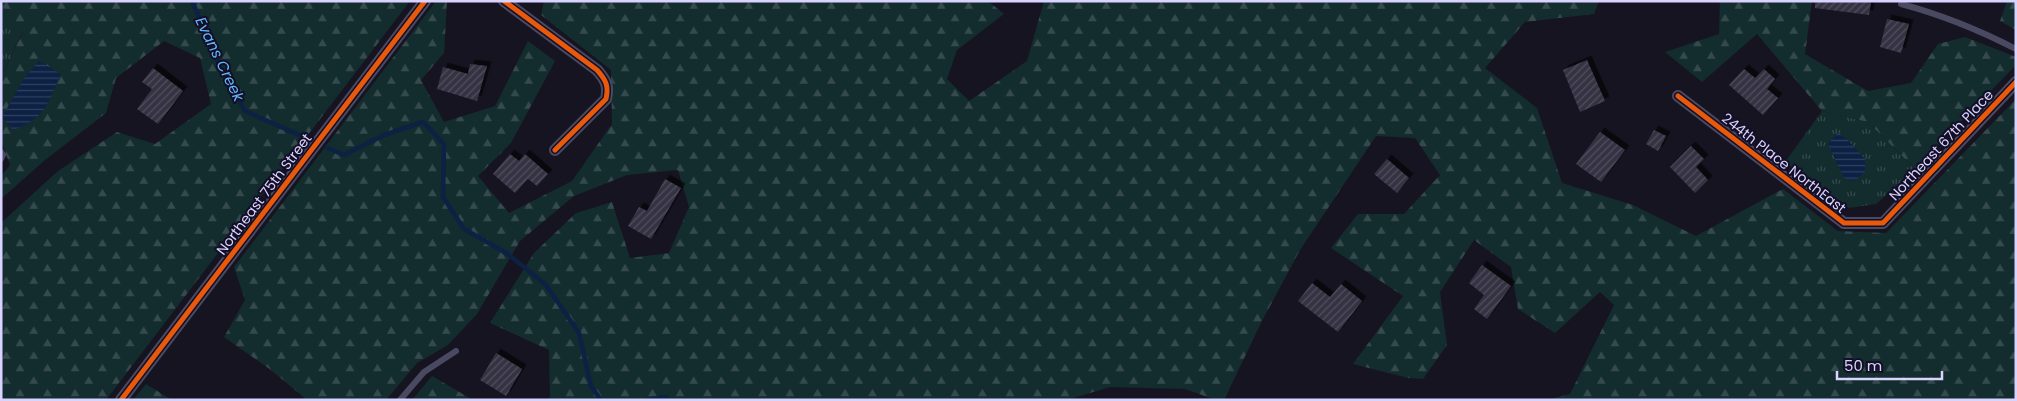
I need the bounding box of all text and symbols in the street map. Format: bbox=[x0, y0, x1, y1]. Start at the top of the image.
water label: Evans Creek bbox=[190, 13, 250, 106]
street label: Northeast 67th Place bbox=[1884, 85, 1998, 205]
street label: 244th Place NorthEast bbox=[1718, 108, 1850, 218]
street label: Northeast 75th Street bbox=[212, 129, 316, 259]
scale bar bbox=[1837, 348, 1942, 380]
text: 50 m bbox=[1844, 355, 1882, 376]

